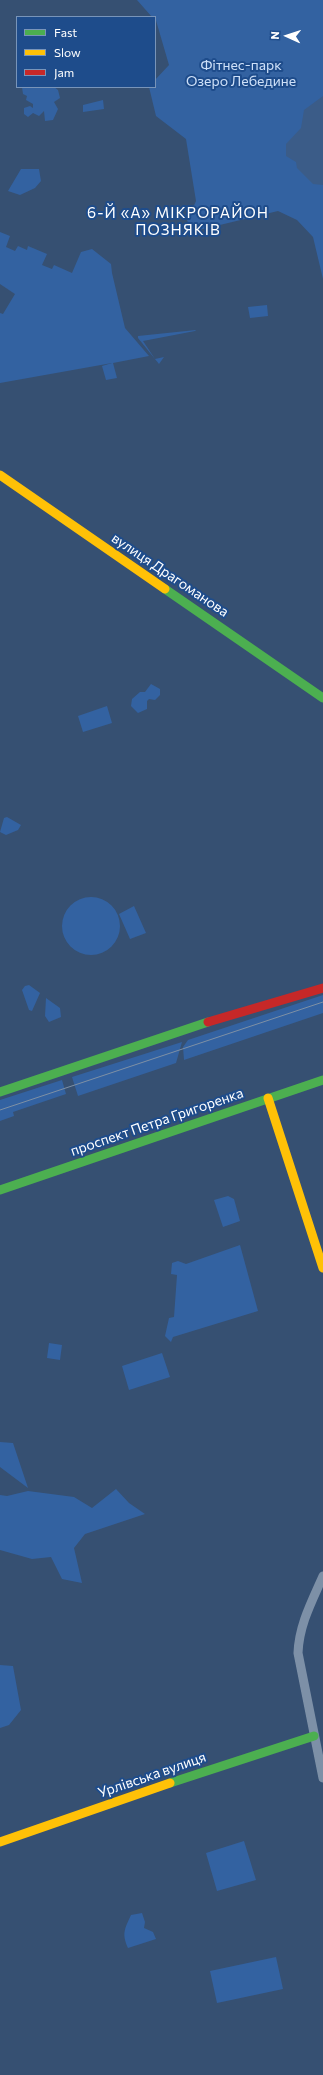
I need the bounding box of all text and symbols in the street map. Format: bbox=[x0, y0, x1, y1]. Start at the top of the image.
legend bbox=[16, 16, 156, 88]
north arrow bbox=[267, 16, 307, 56]
text: Fast bbox=[54, 25, 77, 39]
text: N bbox=[268, 31, 281, 40]
text: Slow bbox=[54, 45, 81, 59]
park label: Фітнес-парк Озеро Лебедине bbox=[186, 57, 296, 90]
text: Jam bbox=[54, 65, 74, 79]
district label: 6-Й «А» МІКРОРАЙОН ПОЗНЯКІВ bbox=[87, 204, 269, 239]
street label: вулиця Драгоманова bbox=[108, 530, 232, 620]
street label: проспект Петра Григоренка bbox=[68, 1084, 246, 1160]
street label: Урлівська вулиця bbox=[96, 1749, 208, 1801]

